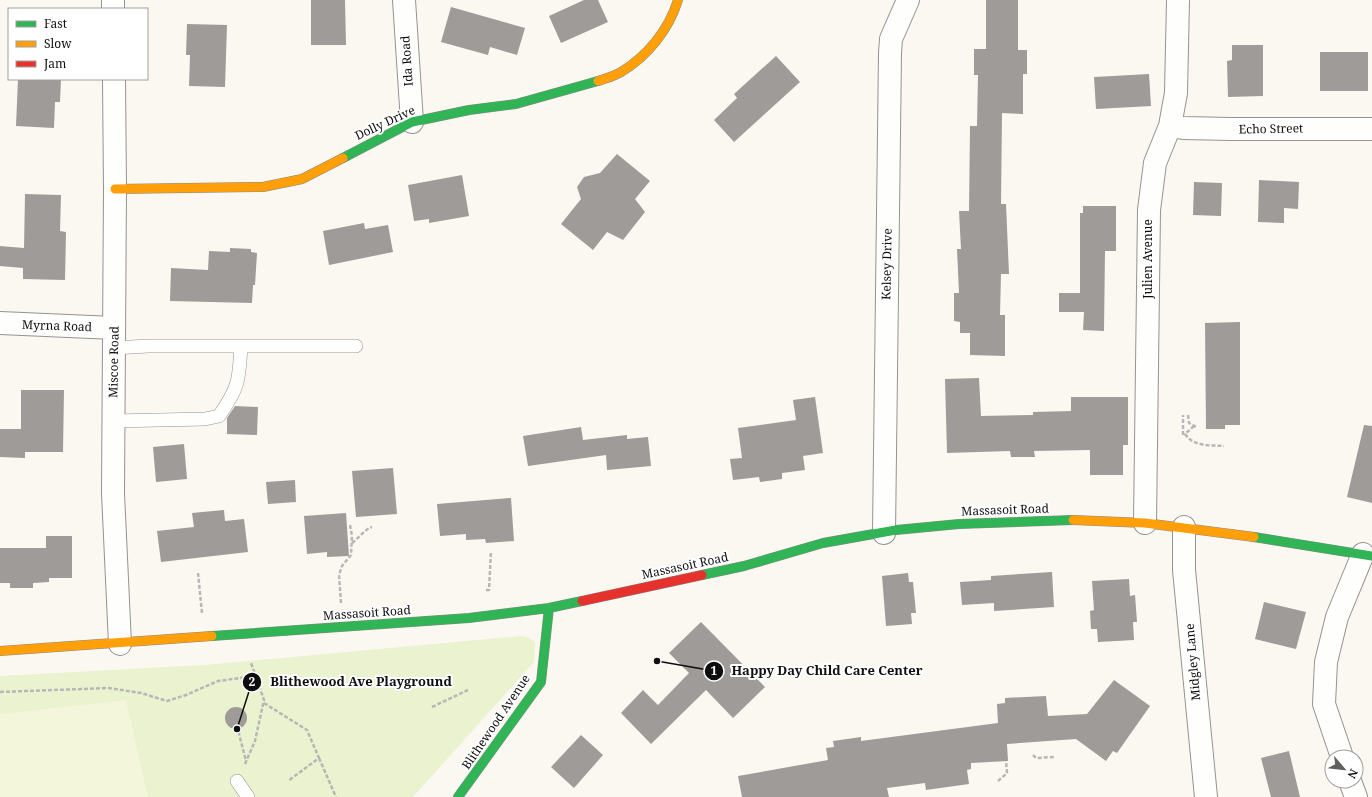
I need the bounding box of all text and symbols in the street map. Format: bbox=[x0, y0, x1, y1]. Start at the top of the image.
legend bbox=[8, 8, 148, 80]
text: Fast bbox=[44, 15, 67, 32]
text: Slow bbox=[44, 35, 72, 52]
street label: Ida Road bbox=[396, 35, 417, 87]
text: Jam bbox=[43, 55, 66, 72]
street label: Dolly Drive bbox=[352, 101, 418, 144]
street label: Echo Street bbox=[1239, 119, 1303, 138]
street label: Julien Avenue bbox=[1139, 219, 1156, 300]
street label: Kelsey Drive bbox=[877, 228, 896, 300]
street label: Myrna Road bbox=[22, 316, 93, 335]
street label: Miscoe Road bbox=[104, 325, 123, 398]
street label: Massasoit Road bbox=[961, 499, 1050, 520]
street label: Massasoit Road bbox=[640, 548, 730, 583]
street label: Massasoit Road bbox=[322, 601, 412, 624]
street label: Midgley Lane bbox=[1181, 623, 1204, 701]
callout: Happy Day Child Care Center bbox=[704, 658, 931, 683]
text: Happy Day Child Care Center bbox=[731, 661, 923, 679]
text: 1 bbox=[711, 662, 718, 679]
callout: Blithewood Ave Playground bbox=[242, 669, 460, 694]
street label: Blithewood Avenue bbox=[457, 671, 534, 773]
text: Blithewood Ave Playground bbox=[270, 672, 452, 690]
text: 2 bbox=[249, 673, 256, 690]
north arrow bbox=[1324, 749, 1364, 789]
text: N bbox=[1344, 767, 1362, 782]

